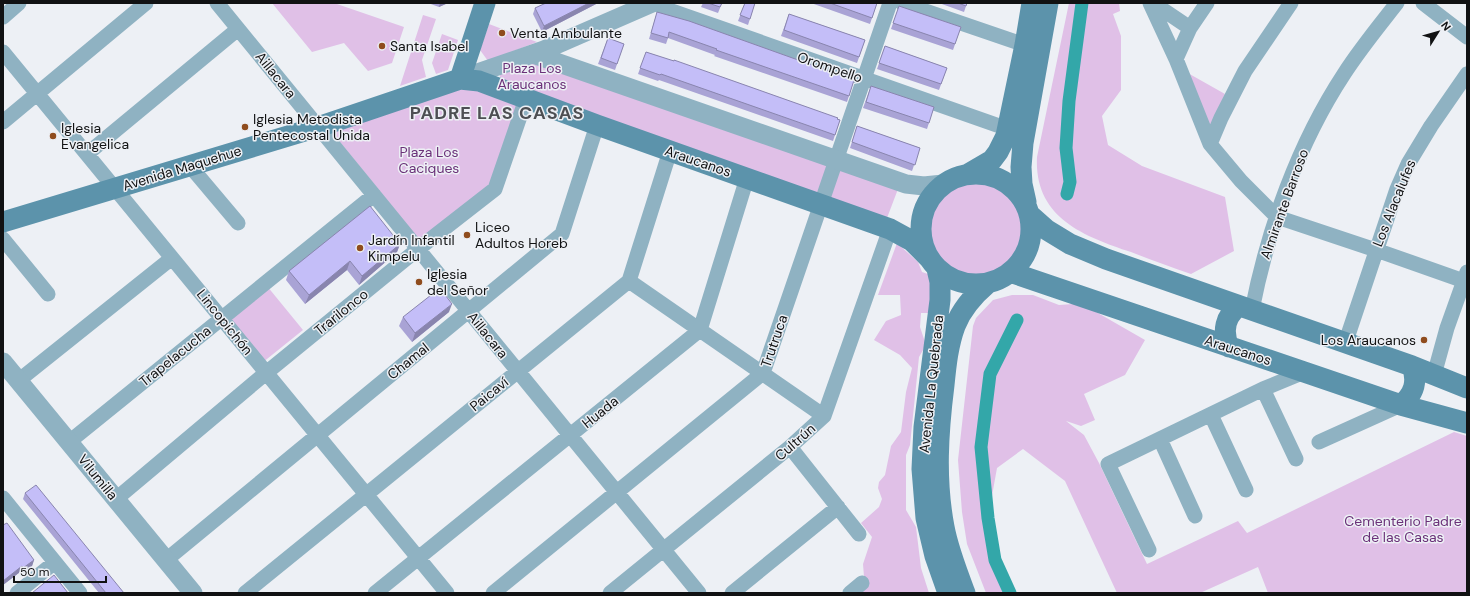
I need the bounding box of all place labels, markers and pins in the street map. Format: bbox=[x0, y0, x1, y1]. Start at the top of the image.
place label: Venta Ambulante bbox=[510, 24, 622, 42]
marker: Venta Ambulante bbox=[497, 28, 507, 38]
place label: Santa Isabel bbox=[390, 37, 468, 55]
marker: Santa Isabel bbox=[377, 41, 387, 51]
place label: Iglesia Metodista Pentecostal Unida bbox=[253, 110, 370, 144]
place label: Iglesia Evangelica bbox=[61, 119, 129, 153]
marker: Iglesia Metodista Pentecostal Unida bbox=[240, 122, 250, 132]
marker: Iglesia Evangelica bbox=[48, 131, 58, 141]
place label: Liceo Adultos Horeb bbox=[475, 218, 568, 252]
marker: Liceo Adultos Horeb bbox=[462, 230, 472, 240]
place label: Jardín Infantil Kimpelu bbox=[368, 231, 455, 265]
marker: Jardín Infantil Kimpelu bbox=[355, 243, 365, 253]
place label: Iglesia del Señor bbox=[427, 265, 488, 299]
marker: Iglesia del Señor bbox=[414, 277, 424, 287]
place label: Los Araucanos bbox=[1321, 331, 1416, 349]
marker: Los Araucanos bbox=[1419, 335, 1429, 345]

